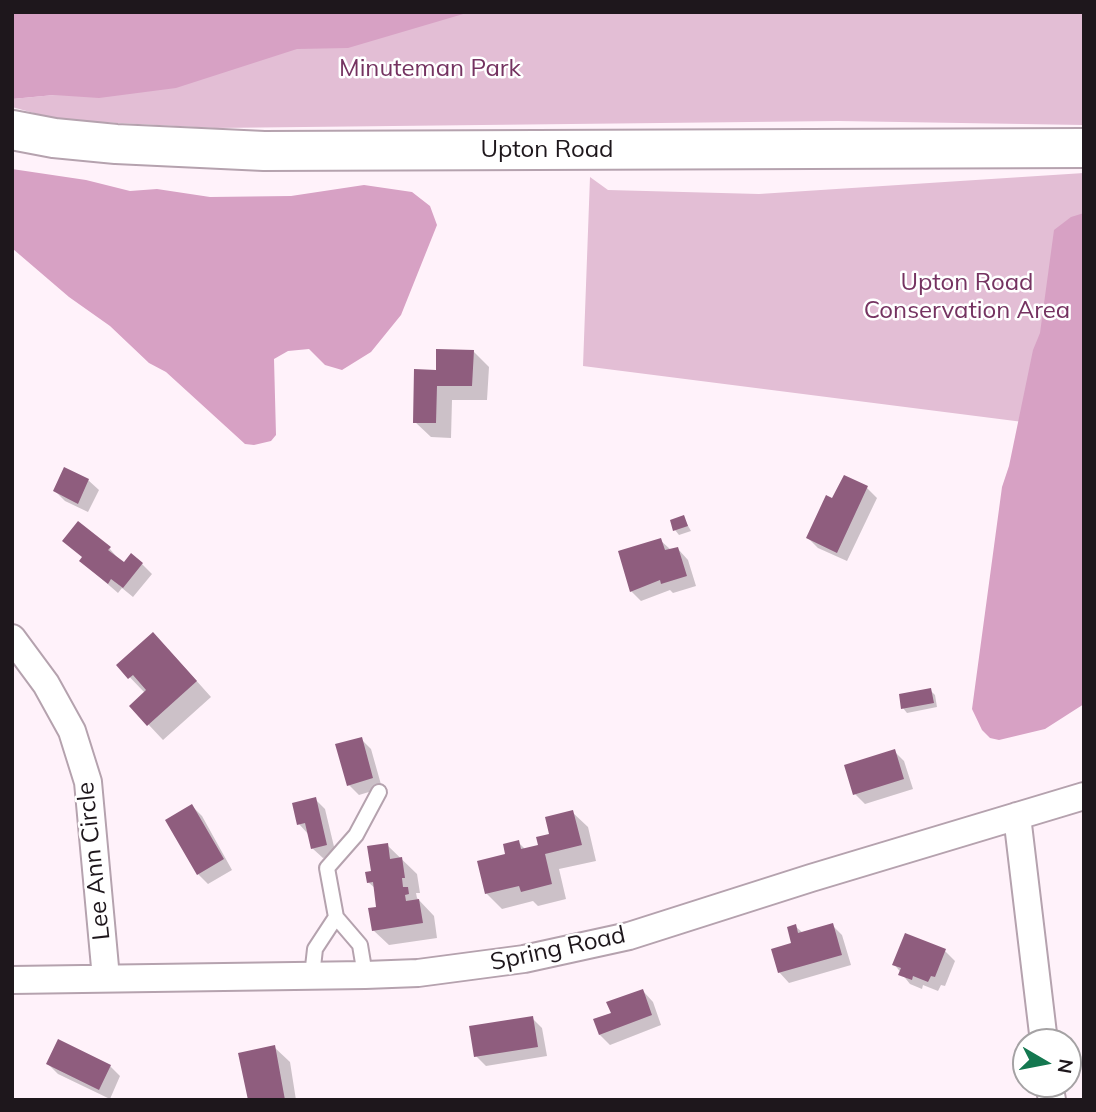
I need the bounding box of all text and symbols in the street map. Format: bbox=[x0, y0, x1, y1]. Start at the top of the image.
park label: Minuteman Park bbox=[339, 55, 521, 83]
street label: Upton Road bbox=[481, 136, 613, 164]
park label: Upton Road Conservation Area bbox=[864, 269, 1070, 325]
street label: Lee Ann Circle bbox=[71, 781, 117, 941]
street label: Spring Road bbox=[488, 921, 628, 977]
north arrow bbox=[1012, 1028, 1082, 1098]
text: N bbox=[1053, 1057, 1079, 1075]

